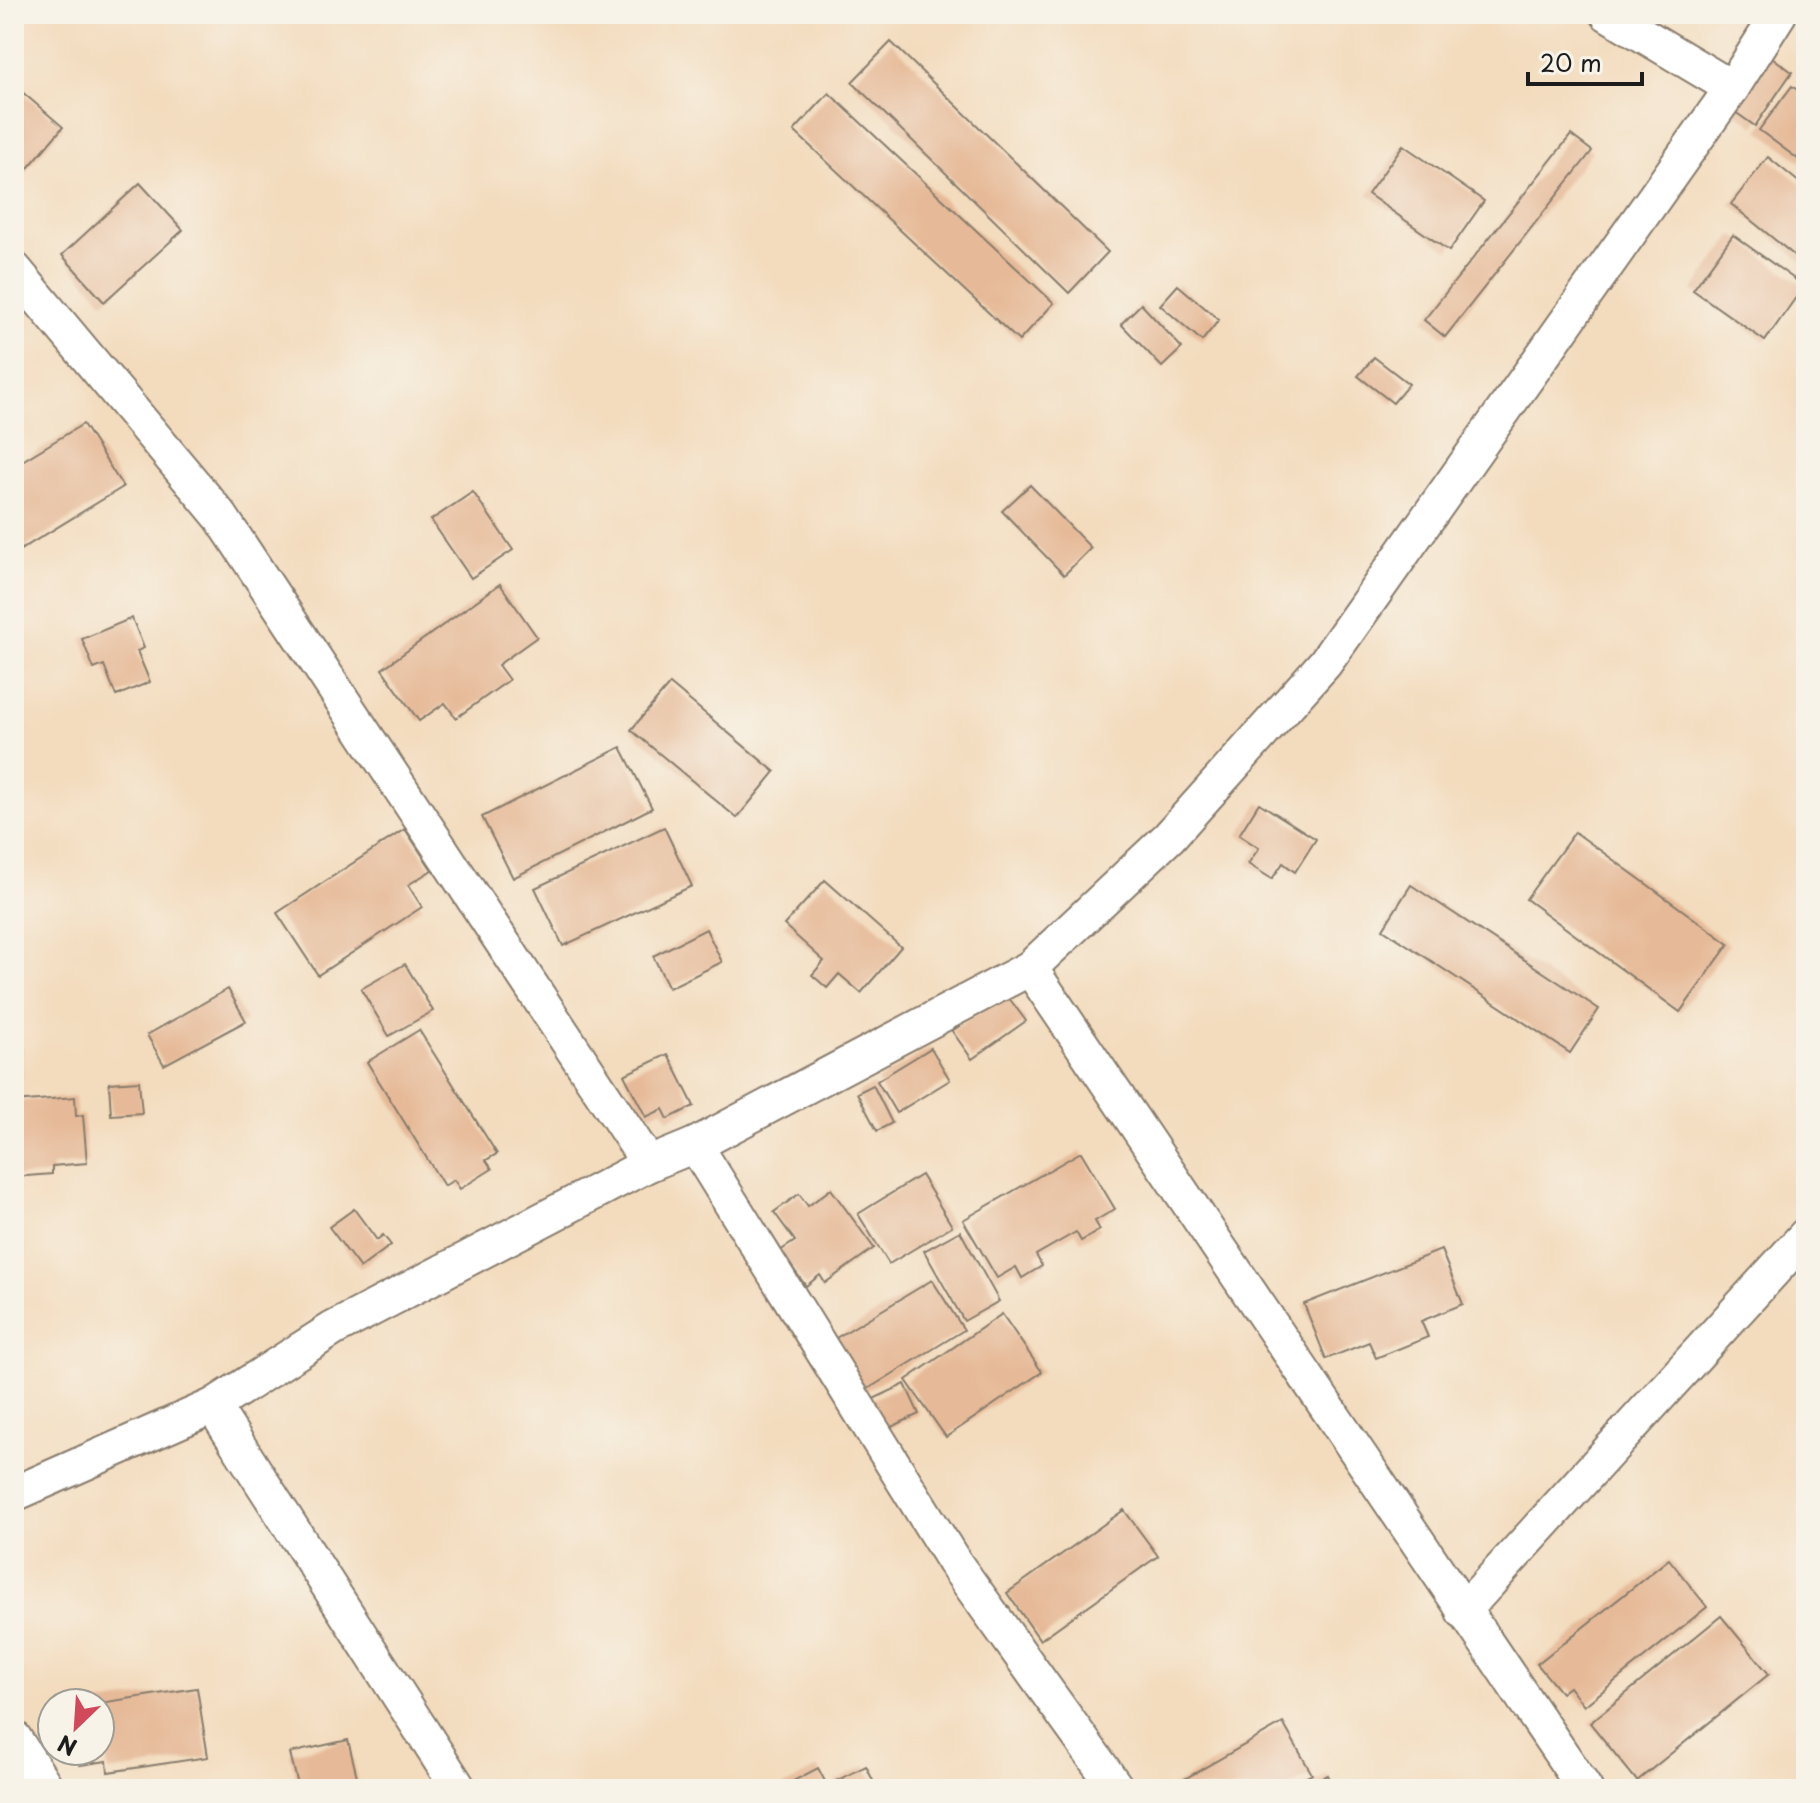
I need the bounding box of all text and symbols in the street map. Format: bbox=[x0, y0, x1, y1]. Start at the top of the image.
scale bar bbox=[1528, 36, 1642, 86]
text: 20 m bbox=[1540, 44, 1602, 80]
north arrow bbox=[36, 1687, 116, 1767]
text: N bbox=[52, 1728, 82, 1765]

